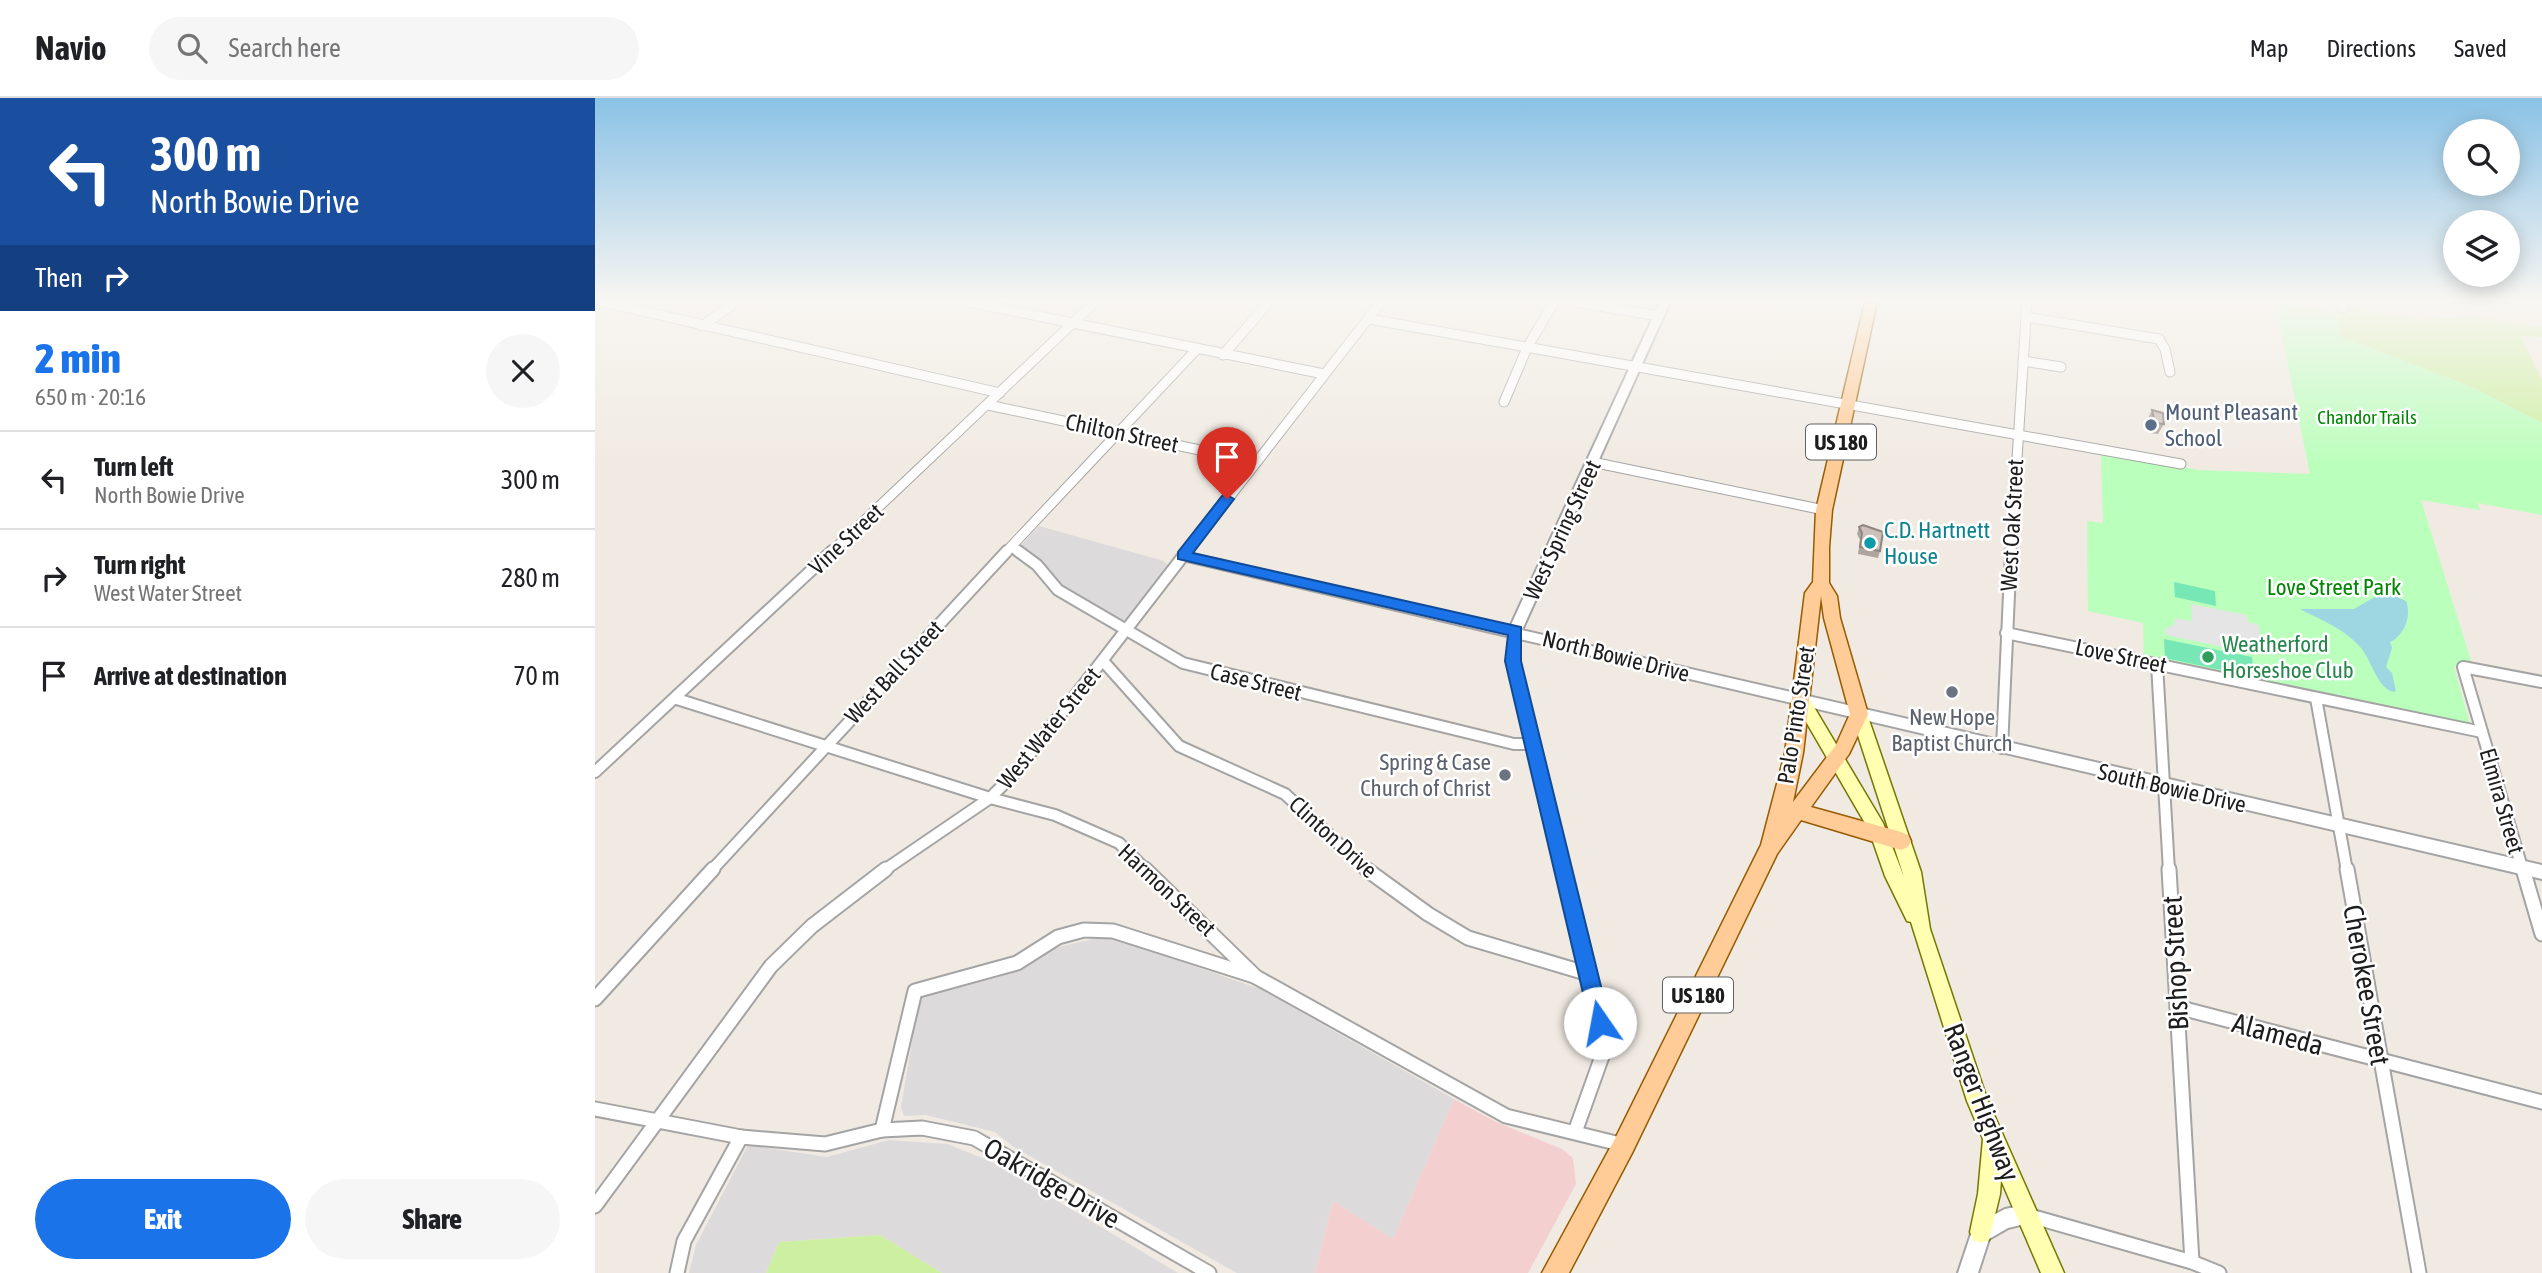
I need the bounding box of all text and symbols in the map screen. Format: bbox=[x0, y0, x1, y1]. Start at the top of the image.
search box bbox=[149, 17, 639, 80]
text: Navio bbox=[35, 29, 107, 67]
icon: search bbox=[173, 29, 211, 67]
text: Search here bbox=[229, 33, 341, 63]
text: Map bbox=[2250, 35, 2288, 62]
text: Directions bbox=[2326, 35, 2416, 62]
text: Saved bbox=[2454, 35, 2507, 62]
map controls bbox=[2443, 119, 2520, 287]
button: search bbox=[2443, 119, 2520, 196]
text: 300 m bbox=[150, 125, 261, 181]
icon: left bbox=[35, 126, 126, 217]
text: North Bowie Drive bbox=[150, 183, 360, 220]
button: layers bbox=[2443, 210, 2520, 287]
icon: right bbox=[97, 259, 135, 297]
text: Then bbox=[35, 263, 83, 293]
text: 2 min bbox=[35, 334, 121, 382]
button: close bbox=[486, 334, 560, 408]
text: 650 m · 20:16 bbox=[35, 384, 146, 410]
place label: Mount Pleasant School bbox=[2165, 399, 2298, 451]
park label: Chandor Trails bbox=[2317, 406, 2417, 428]
street label: Chilton Street bbox=[1063, 408, 1181, 458]
marker: Mount Pleasant School bbox=[2143, 417, 2159, 433]
road number: US 180 bbox=[1806, 424, 1876, 460]
pin bbox=[1197, 427, 1257, 499]
icon: arrive bbox=[1208, 438, 1246, 476]
text: Turn left bbox=[94, 452, 174, 482]
street label: West Spring Street bbox=[1518, 456, 1606, 604]
street label: West Oak Street bbox=[1996, 458, 2028, 592]
icon: left bbox=[35, 461, 73, 499]
text: 300 m bbox=[501, 465, 560, 495]
text: North Bowie Drive bbox=[94, 482, 245, 508]
street label: Vine Street bbox=[804, 498, 888, 580]
place label: C.D. Hartnett House bbox=[1884, 517, 1990, 569]
marker: C.D. Hartnett House bbox=[1862, 535, 1878, 551]
text: Turn right bbox=[94, 550, 185, 580]
icon: right bbox=[35, 559, 73, 597]
text: 280 m bbox=[501, 563, 560, 593]
park label: Love Street Park bbox=[2267, 574, 2401, 600]
text: West Water Street bbox=[94, 580, 242, 606]
street label: West Ball Street bbox=[840, 615, 948, 729]
street label: North Bowie Drive bbox=[1540, 625, 1692, 687]
place label: Weatherford Horseshoe Club bbox=[2222, 631, 2354, 683]
street label: Love Street bbox=[2073, 634, 2169, 678]
street label: Palo Pinto Street bbox=[1772, 644, 1820, 786]
marker: Weatherford Horseshoe Club bbox=[2200, 649, 2216, 665]
icon: arrive bbox=[35, 657, 73, 695]
street label: Case Street bbox=[1208, 658, 1304, 706]
text: Arrive at destination bbox=[94, 661, 287, 691]
text: 70 m bbox=[513, 661, 560, 691]
street label: West Water Street bbox=[992, 662, 1106, 794]
marker: New Hope Baptist Church bbox=[1944, 684, 1960, 700]
place label: New Hope Baptist Church bbox=[1891, 704, 2013, 756]
street label: Elmira Street bbox=[2475, 745, 2529, 857]
place label: Spring & Case Church of Christ bbox=[1360, 749, 1491, 801]
street label: South Bowie Drive bbox=[2095, 758, 2249, 818]
marker: Spring & Case Church of Christ bbox=[1497, 767, 1513, 783]
street label: Clinton Drive bbox=[1284, 791, 1382, 883]
street label: Harmon Street bbox=[1113, 839, 1221, 941]
street label: Bishop Street bbox=[2155, 895, 2195, 1031]
street label: Cherokee Street bbox=[2337, 902, 2397, 1068]
road number: US 180 bbox=[1663, 978, 1733, 1012]
position arrow bbox=[1563, 986, 1637, 1060]
street label: Alameda bbox=[2229, 1006, 2327, 1062]
street label: Ranger Highway bbox=[1937, 1019, 2027, 1185]
street label: Oakridge Drive bbox=[978, 1131, 1126, 1235]
button: Exit bbox=[35, 1179, 291, 1259]
button: Share bbox=[305, 1179, 560, 1259]

